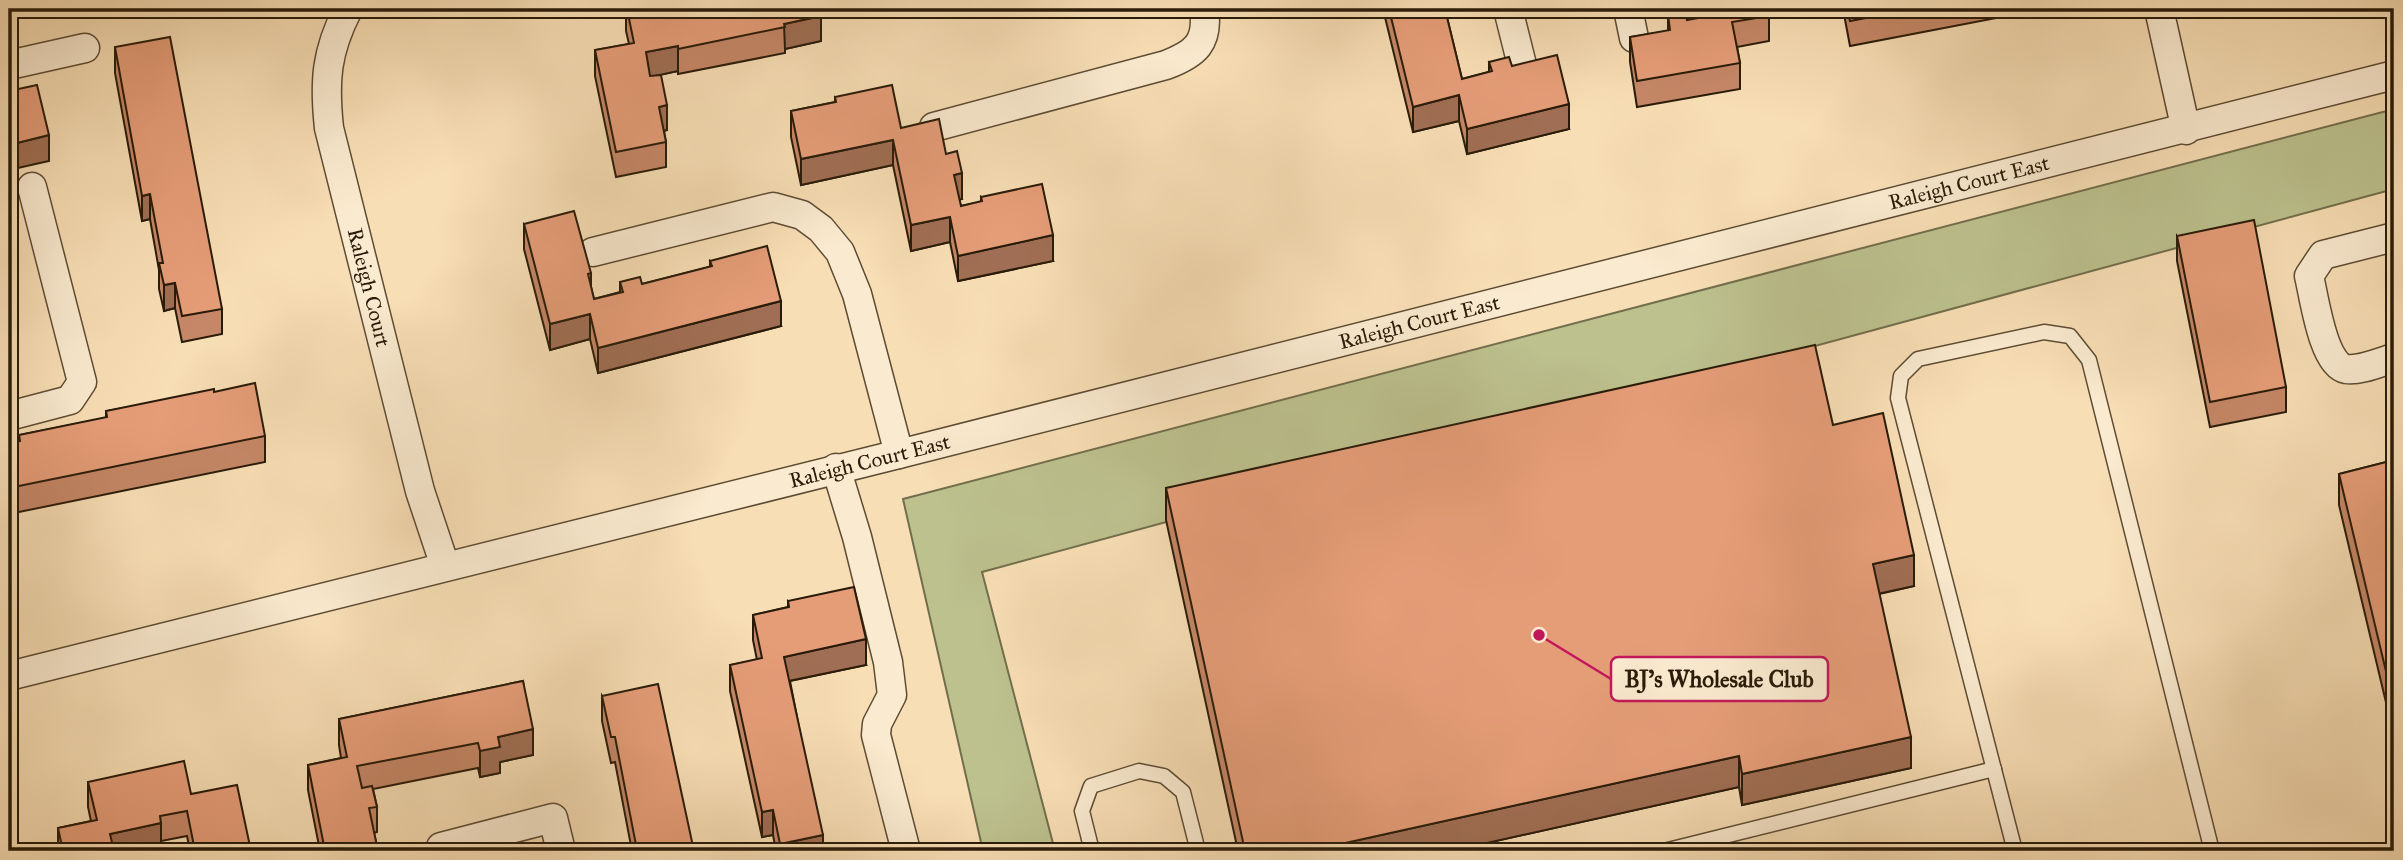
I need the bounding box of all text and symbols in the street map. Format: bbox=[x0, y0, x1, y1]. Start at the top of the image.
street label: Raleigh Court East bbox=[1886, 150, 2053, 216]
street label: Raleigh Court bbox=[342, 225, 396, 350]
street label: Raleigh Court East bbox=[1336, 289, 1503, 355]
street label: Raleigh Court East bbox=[786, 428, 953, 494]
callout: BJ's Wholesale Club bbox=[1611, 657, 1828, 701]
text: BJ's Wholesale Club bbox=[1624, 665, 1814, 694]

